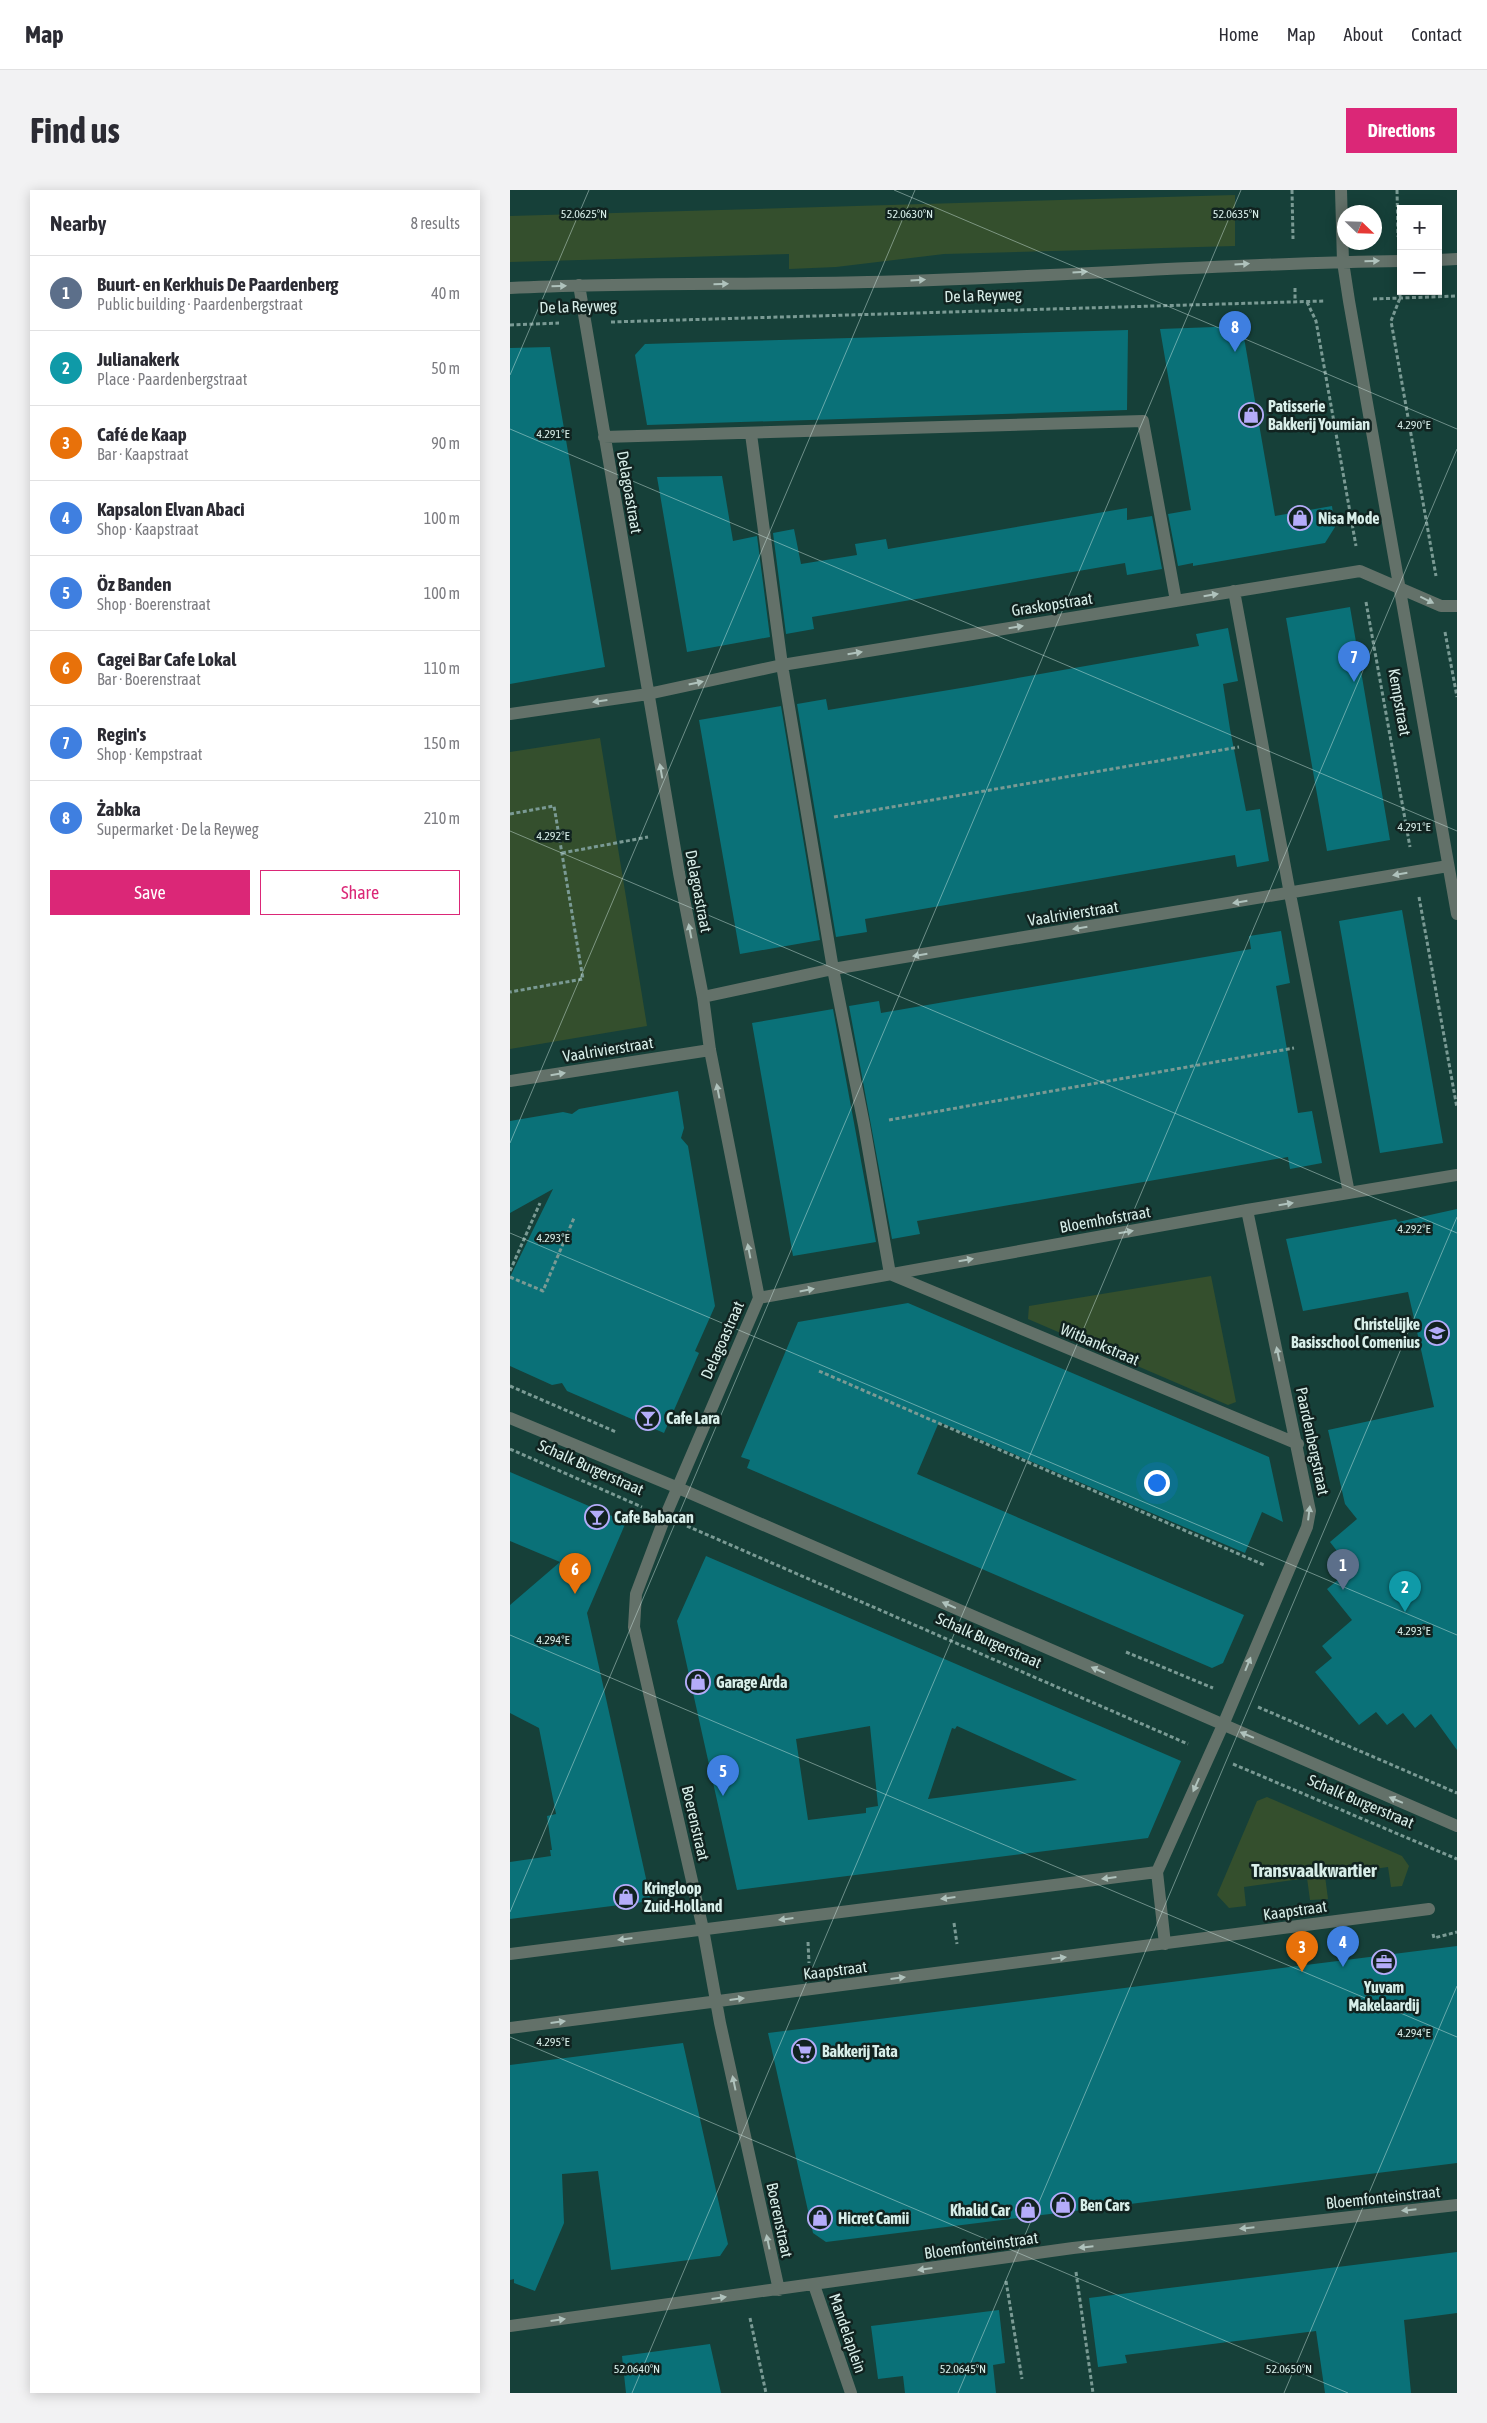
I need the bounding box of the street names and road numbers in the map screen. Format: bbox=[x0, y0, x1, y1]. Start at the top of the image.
street label: De la Reyweg bbox=[944, 285, 1022, 306]
street label: De la Reyweg bbox=[539, 296, 617, 317]
street label: Delagoastraat bbox=[613, 449, 646, 535]
street label: Graskopstraat bbox=[1010, 589, 1094, 620]
street label: Kempstraat bbox=[1384, 667, 1415, 738]
street label: Delagoastraat bbox=[681, 848, 716, 934]
street label: Vaalrivierstraat bbox=[1027, 897, 1120, 929]
street label: Vaalrivierstraat bbox=[562, 1033, 655, 1065]
street label: Bloemhofstraat bbox=[1058, 1202, 1152, 1236]
street label: Delagoastraat bbox=[697, 1298, 748, 1382]
street label: Witbankstraat bbox=[1058, 1319, 1142, 1369]
street label: Paardenbergstraat bbox=[1292, 1385, 1333, 1497]
street label: Schalk Burgerstraat bbox=[535, 1436, 647, 1499]
street label: Schalk Burgerstraat bbox=[933, 1609, 1045, 1672]
street label: Schalk Burgerstraat bbox=[1305, 1771, 1417, 1833]
street label: Boerenstraat bbox=[679, 1784, 713, 1863]
street label: Kaapstraat bbox=[1262, 1897, 1329, 1924]
street label: Kaapstraat bbox=[802, 1957, 868, 1984]
street label: Boerenstraat bbox=[763, 2181, 797, 2260]
street label: Bloemfonteinstraat bbox=[1325, 2182, 1441, 2212]
street label: Bloemfonteinstraat bbox=[923, 2228, 1040, 2262]
street label: Mandelaplein bbox=[825, 2291, 870, 2375]

